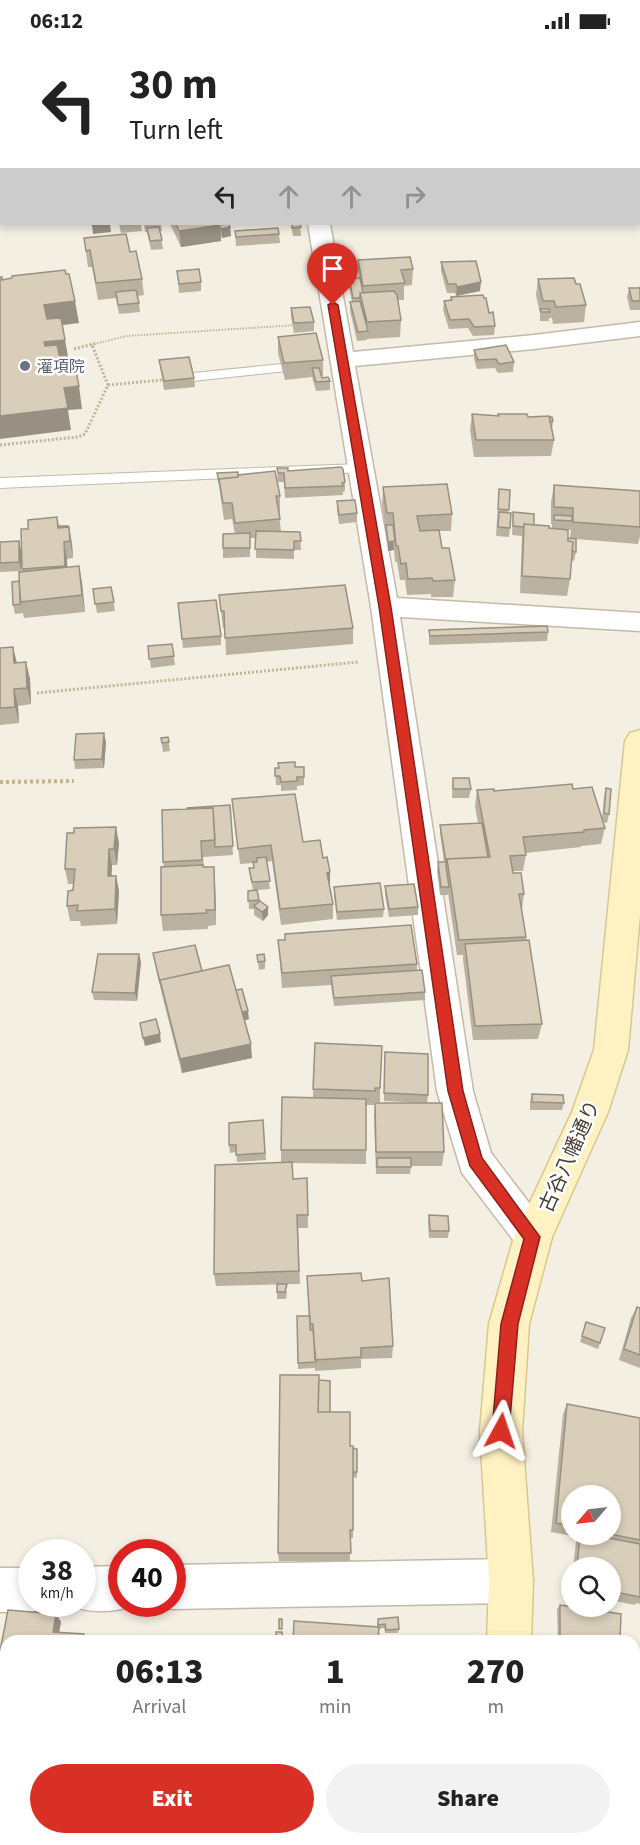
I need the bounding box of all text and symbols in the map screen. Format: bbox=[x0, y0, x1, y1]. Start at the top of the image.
text: 06:12 bbox=[30, 5, 83, 37]
text: 30 m bbox=[129, 55, 218, 115]
icon: left bbox=[30, 66, 108, 144]
text: Turn left bbox=[129, 111, 223, 150]
icon: left bbox=[209, 180, 242, 213]
icon: ahead bbox=[272, 180, 305, 213]
icon: ahead bbox=[335, 180, 368, 213]
icon: right bbox=[398, 180, 431, 213]
pin bbox=[307, 243, 358, 305]
icon: arrive bbox=[316, 252, 349, 285]
place label: 灌項院 bbox=[37, 356, 85, 378]
marker: 灌項院 bbox=[18, 359, 32, 373]
street label: 古谷八幡通り bbox=[533, 1096, 607, 1217]
position arrow bbox=[469, 1399, 533, 1463]
north arrow bbox=[561, 1485, 621, 1545]
map controls bbox=[561, 1485, 621, 1617]
speed limit sign: 40 bbox=[108, 1539, 186, 1617]
text: 38 bbox=[41, 1549, 73, 1592]
button: search bbox=[561, 1557, 621, 1617]
text: km/h bbox=[40, 1583, 74, 1604]
text: 06:13 bbox=[115, 1646, 204, 1697]
text: 1 bbox=[326, 1646, 345, 1697]
text: 270 bbox=[467, 1646, 525, 1697]
text: Arrival bbox=[133, 1693, 186, 1721]
text: min bbox=[319, 1693, 351, 1721]
text: m bbox=[487, 1693, 504, 1721]
button: Exit bbox=[30, 1764, 314, 1833]
button: Share bbox=[326, 1764, 610, 1833]

